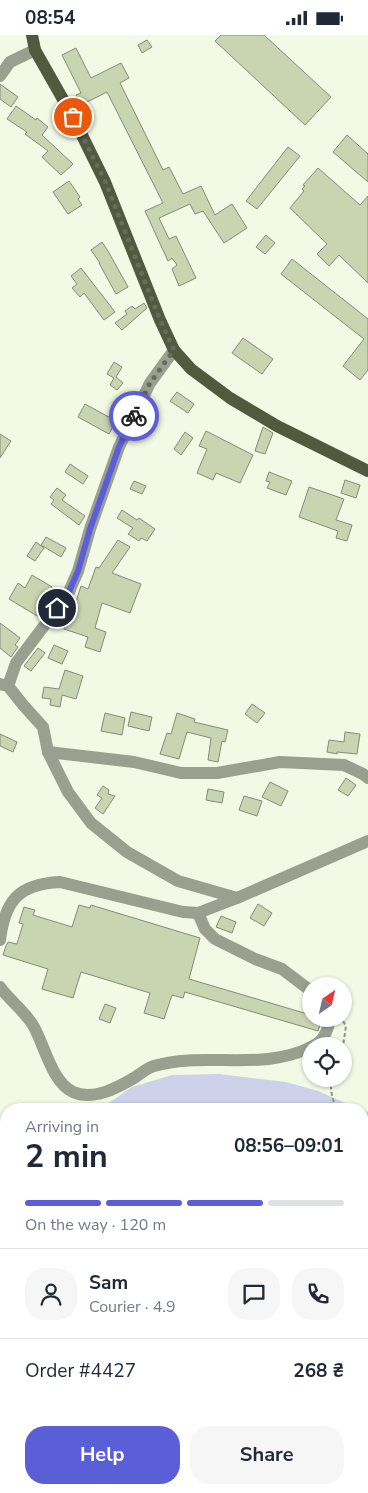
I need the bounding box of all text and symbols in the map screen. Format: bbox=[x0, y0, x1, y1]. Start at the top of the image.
text: 08:54 bbox=[25, 5, 75, 31]
pin bbox=[52, 96, 94, 138]
icon: bag bbox=[59, 103, 87, 131]
courier bbox=[109, 391, 159, 441]
icon: bike bbox=[120, 402, 148, 430]
pin bbox=[36, 587, 78, 629]
icon: home bbox=[43, 594, 71, 622]
north arrow bbox=[302, 977, 352, 1027]
map controls bbox=[302, 977, 352, 1087]
button: locate bbox=[302, 1037, 352, 1087]
text: Arriving in bbox=[25, 1116, 99, 1138]
text: 08:56–09:01 bbox=[234, 1133, 344, 1159]
text: 2 min bbox=[25, 1135, 108, 1178]
text: On the way · 120 m bbox=[25, 1214, 166, 1236]
button: person bbox=[25, 1268, 77, 1320]
button: chat bbox=[228, 1268, 280, 1320]
button: phone bbox=[292, 1268, 344, 1320]
text: Sam bbox=[89, 1270, 128, 1296]
text: Courier · 4.9 bbox=[89, 1296, 175, 1318]
text: Order #4427 bbox=[25, 1358, 136, 1384]
text: 268 ₴ bbox=[293, 1358, 344, 1384]
button: Help bbox=[25, 1426, 180, 1484]
button: Share bbox=[190, 1426, 344, 1484]

